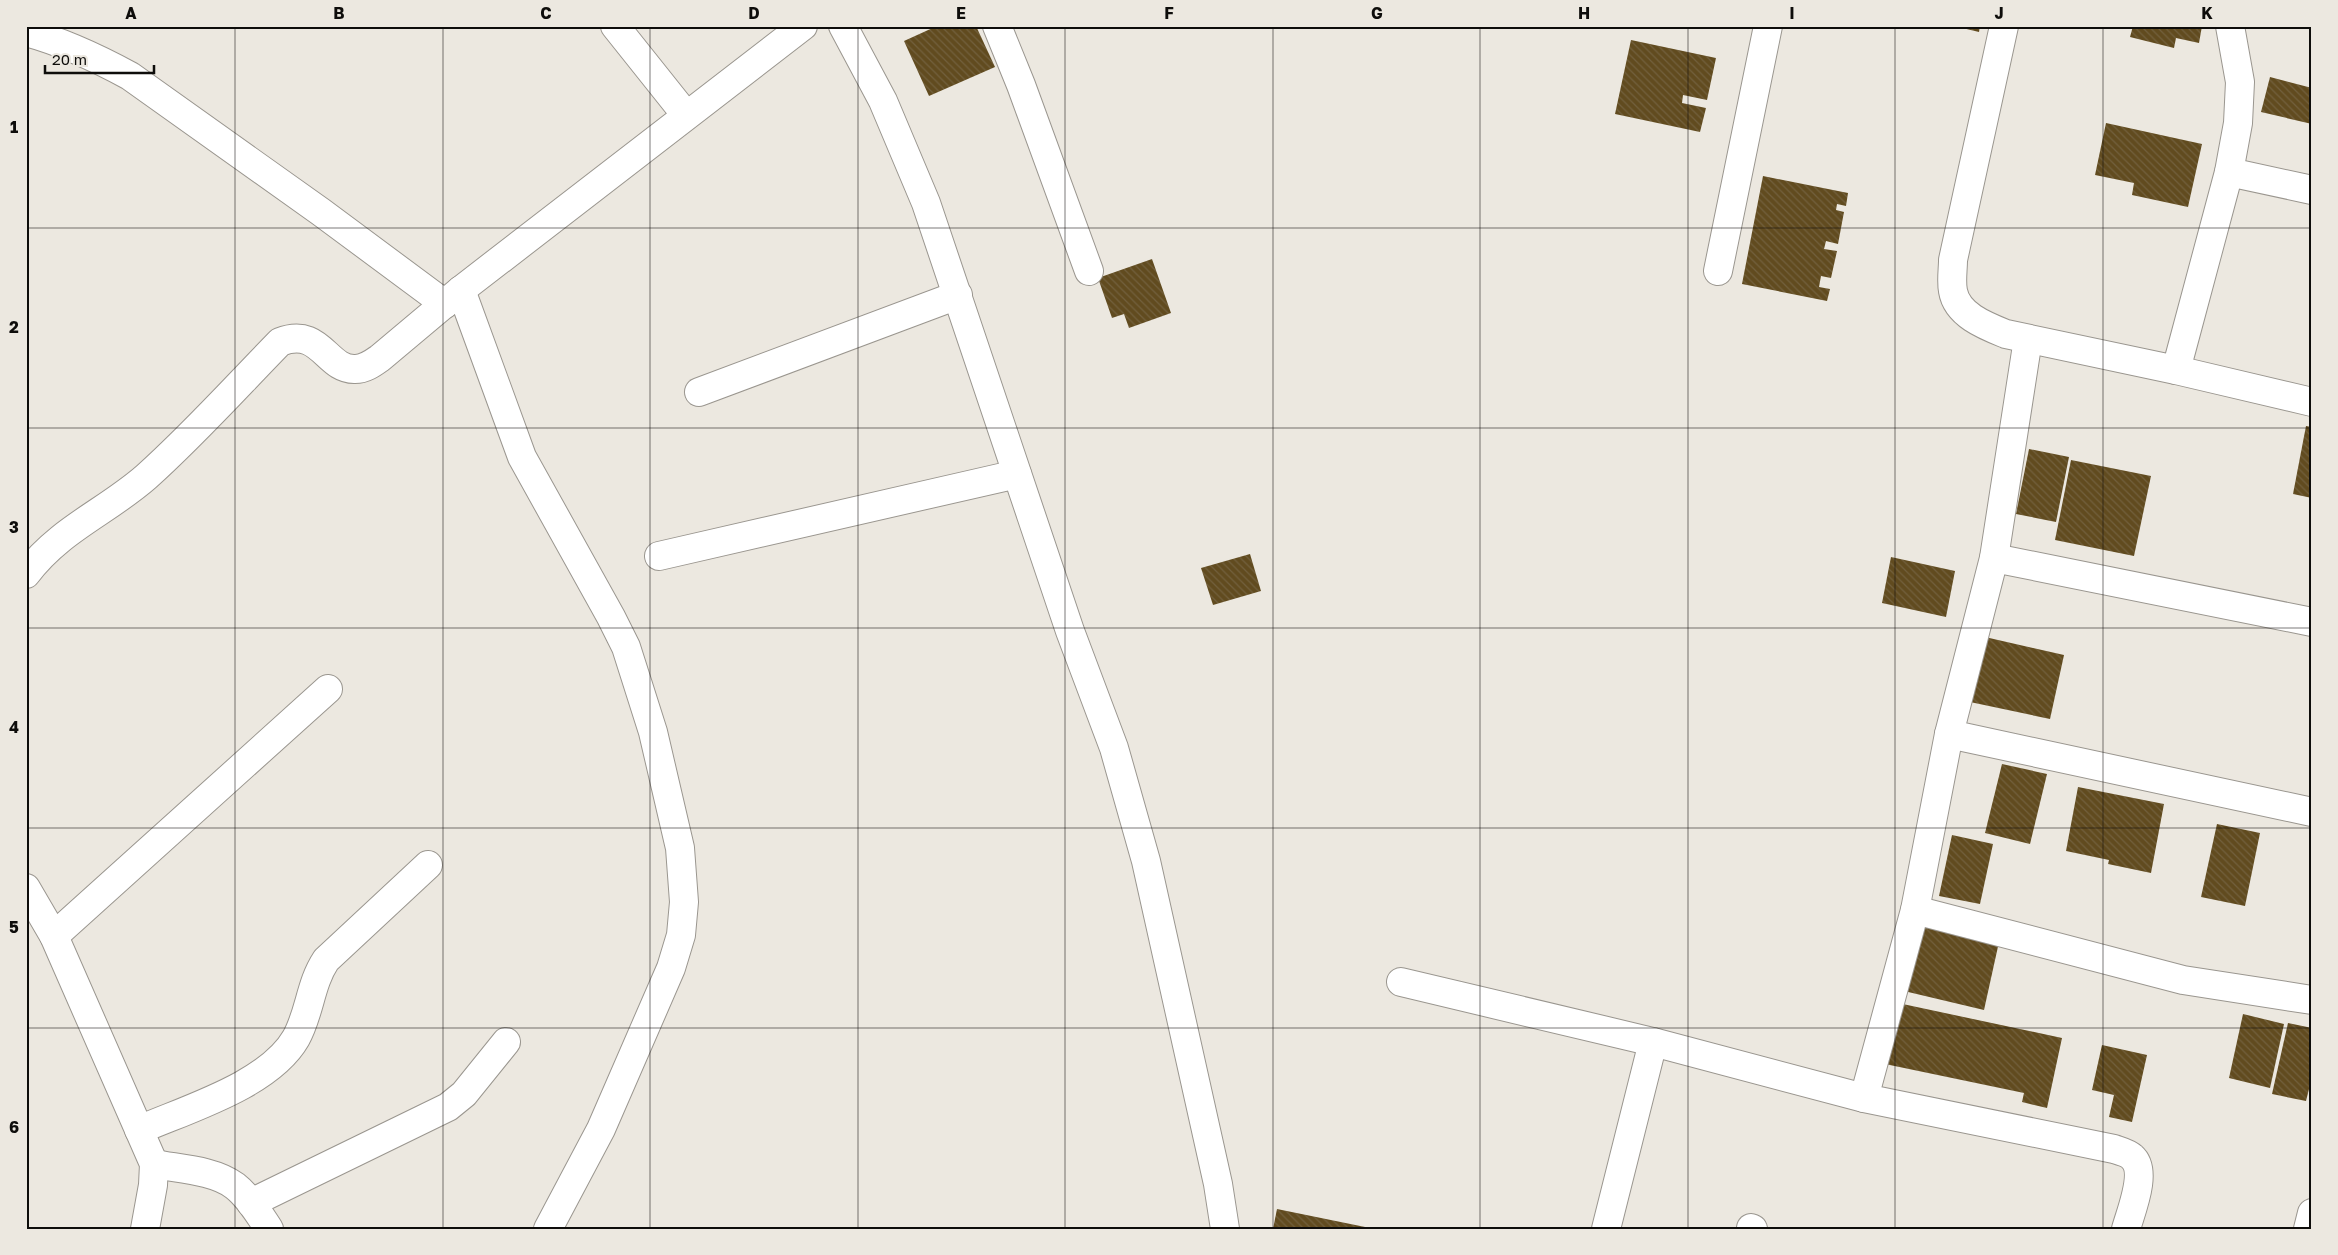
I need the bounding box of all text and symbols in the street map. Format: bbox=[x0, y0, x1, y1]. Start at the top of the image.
text: A bbox=[125, 3, 137, 23]
text: B bbox=[333, 3, 345, 23]
text: C bbox=[540, 3, 552, 23]
text: D bbox=[748, 3, 760, 23]
text: E bbox=[956, 3, 966, 23]
text: F bbox=[1164, 3, 1174, 23]
text: G bbox=[1371, 3, 1383, 23]
text: H bbox=[1578, 3, 1590, 23]
text: I bbox=[1789, 3, 1795, 23]
text: J bbox=[1994, 3, 2004, 23]
text: K bbox=[2201, 3, 2213, 23]
scale bar bbox=[45, 42, 154, 74]
text: 20 m bbox=[52, 50, 87, 68]
text: 1 bbox=[10, 117, 18, 137]
text: 2 bbox=[9, 317, 19, 337]
text: 3 bbox=[9, 517, 19, 537]
text: 4 bbox=[9, 717, 19, 737]
text: 5 bbox=[9, 917, 19, 937]
text: 6 bbox=[9, 1117, 19, 1137]

